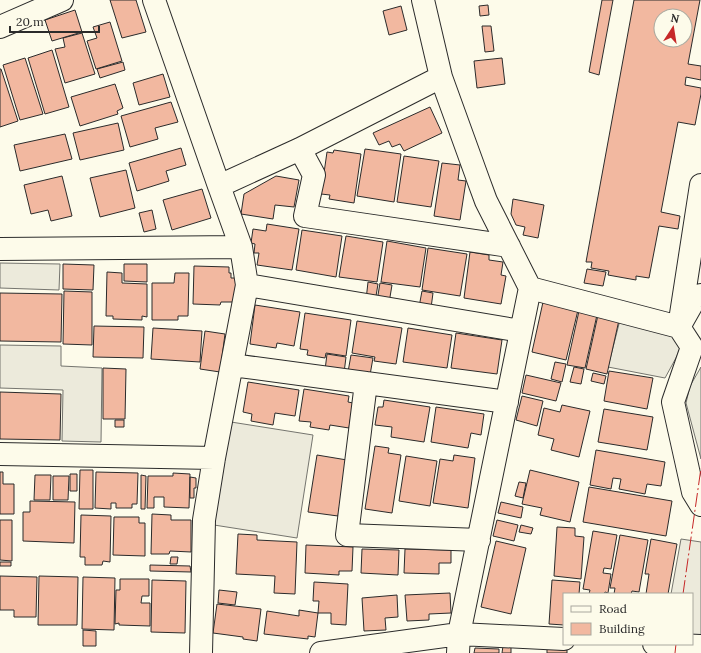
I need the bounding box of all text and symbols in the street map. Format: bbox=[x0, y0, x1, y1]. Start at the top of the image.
scale bar bbox=[10, 8, 99, 34]
north arrow bbox=[653, 8, 693, 48]
text: N bbox=[669, 10, 681, 26]
text: 20 m bbox=[16, 14, 44, 29]
legend bbox=[563, 593, 693, 645]
text: Road bbox=[599, 601, 627, 616]
text: Building bbox=[599, 621, 645, 636]

